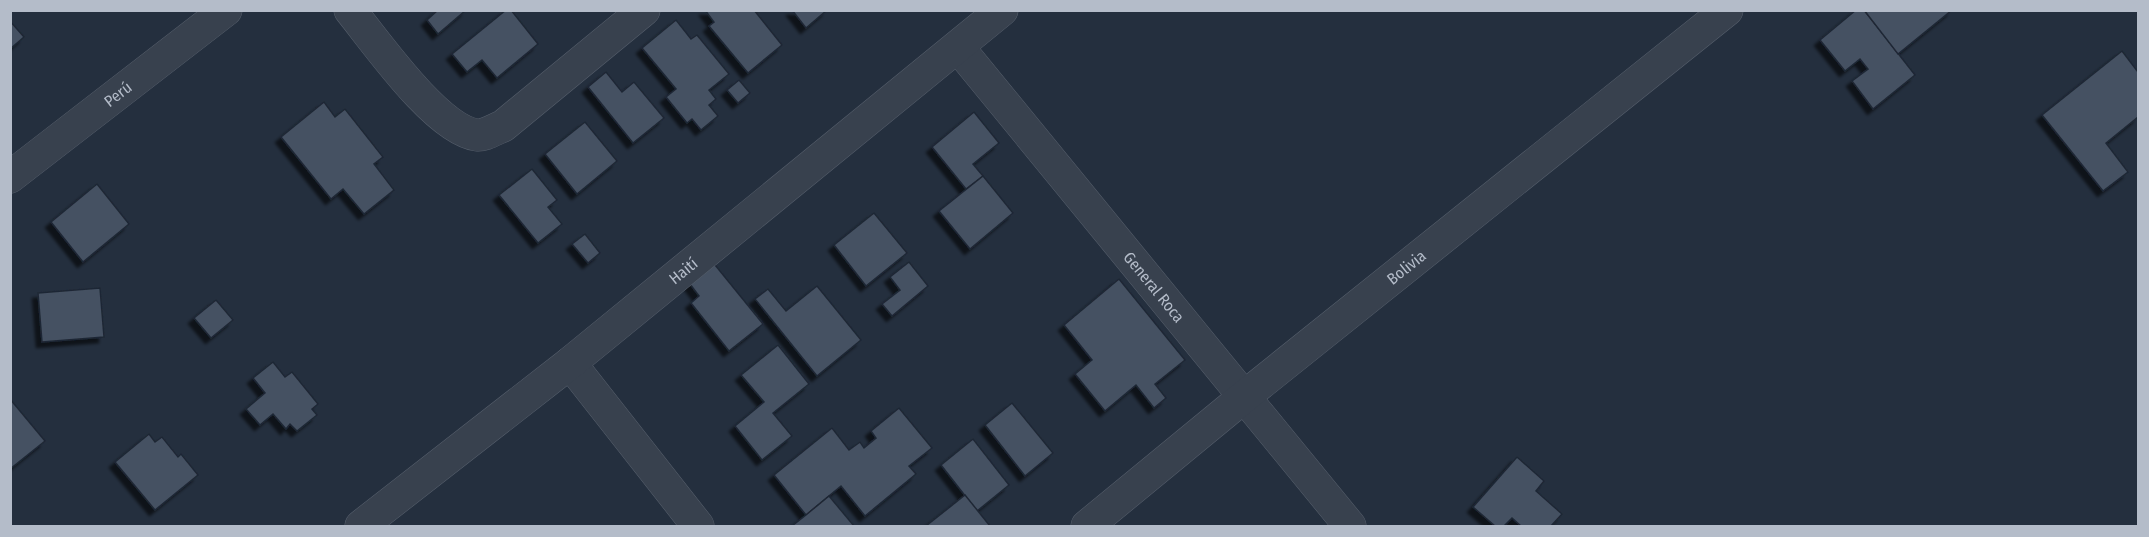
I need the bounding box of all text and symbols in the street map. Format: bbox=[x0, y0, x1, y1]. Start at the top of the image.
street label: Perú bbox=[100, 77, 135, 110]
street label: Bolivia bbox=[1383, 246, 1430, 288]
street label: General Roca bbox=[1120, 248, 1189, 326]
street label: Haití bbox=[665, 254, 701, 288]

